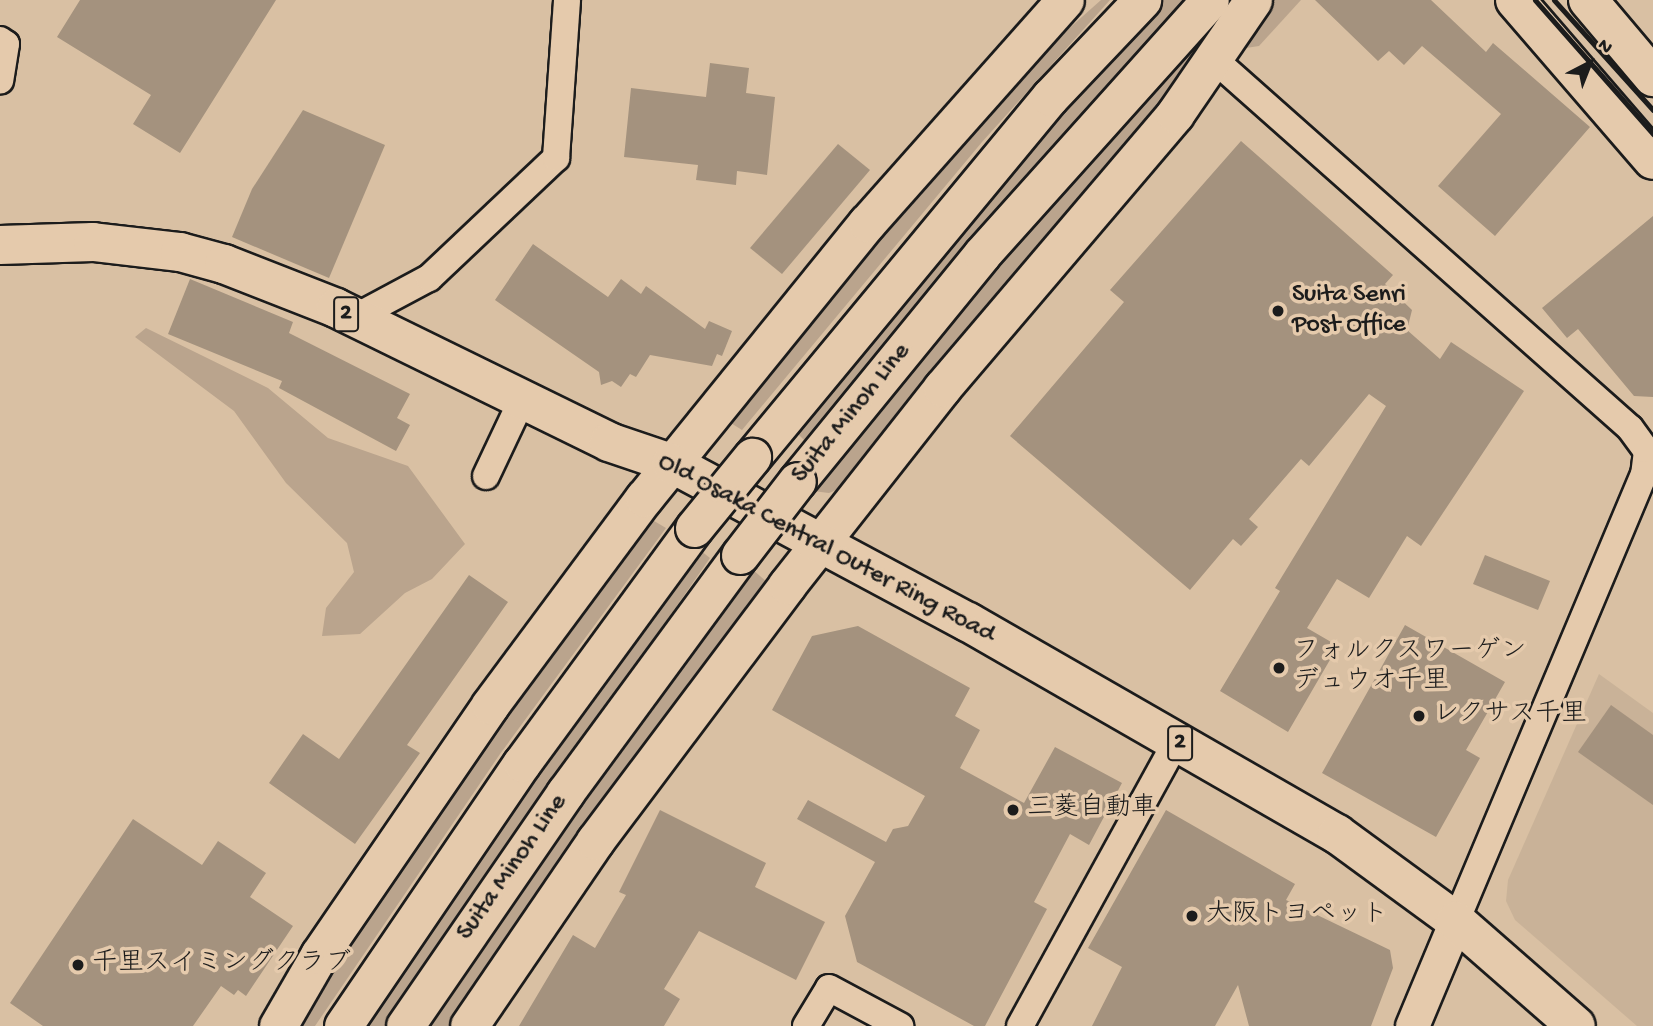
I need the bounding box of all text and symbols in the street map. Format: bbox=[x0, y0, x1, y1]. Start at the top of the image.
north arrow bbox=[1555, 28, 1625, 98]
text: N bbox=[1592, 34, 1617, 60]
place label: Suita Senri Post Office bbox=[1292, 280, 1406, 342]
road number: 2 bbox=[332, 293, 360, 334]
marker: Suita Senri Post Office bbox=[1270, 303, 1286, 319]
street label: Suita Minoh Line bbox=[786, 337, 918, 491]
street label: Old Osaka Central Outer Ring Road bbox=[652, 447, 1000, 651]
place label: フォルクスワーゲン デュウオ千里 bbox=[1293, 637, 1527, 698]
marker: フォルクスワーゲン デュウオ千里 bbox=[1271, 660, 1287, 676]
place label: レクサス千里 bbox=[1433, 700, 1589, 732]
marker: レクサス千里 bbox=[1411, 708, 1427, 724]
road number: 2 bbox=[1166, 722, 1194, 764]
street label: Suita Minoh Line bbox=[451, 789, 575, 947]
place label: 三菱自動車 bbox=[1027, 794, 1157, 826]
marker: 三菱自動車 bbox=[1005, 802, 1021, 818]
place label: 大阪トヨペット bbox=[1206, 900, 1388, 932]
marker: 大阪トヨペット bbox=[1184, 908, 1200, 924]
place label: 千里スイミングクラブ bbox=[92, 949, 352, 981]
marker: 千里スイミングクラブ bbox=[70, 957, 86, 973]

